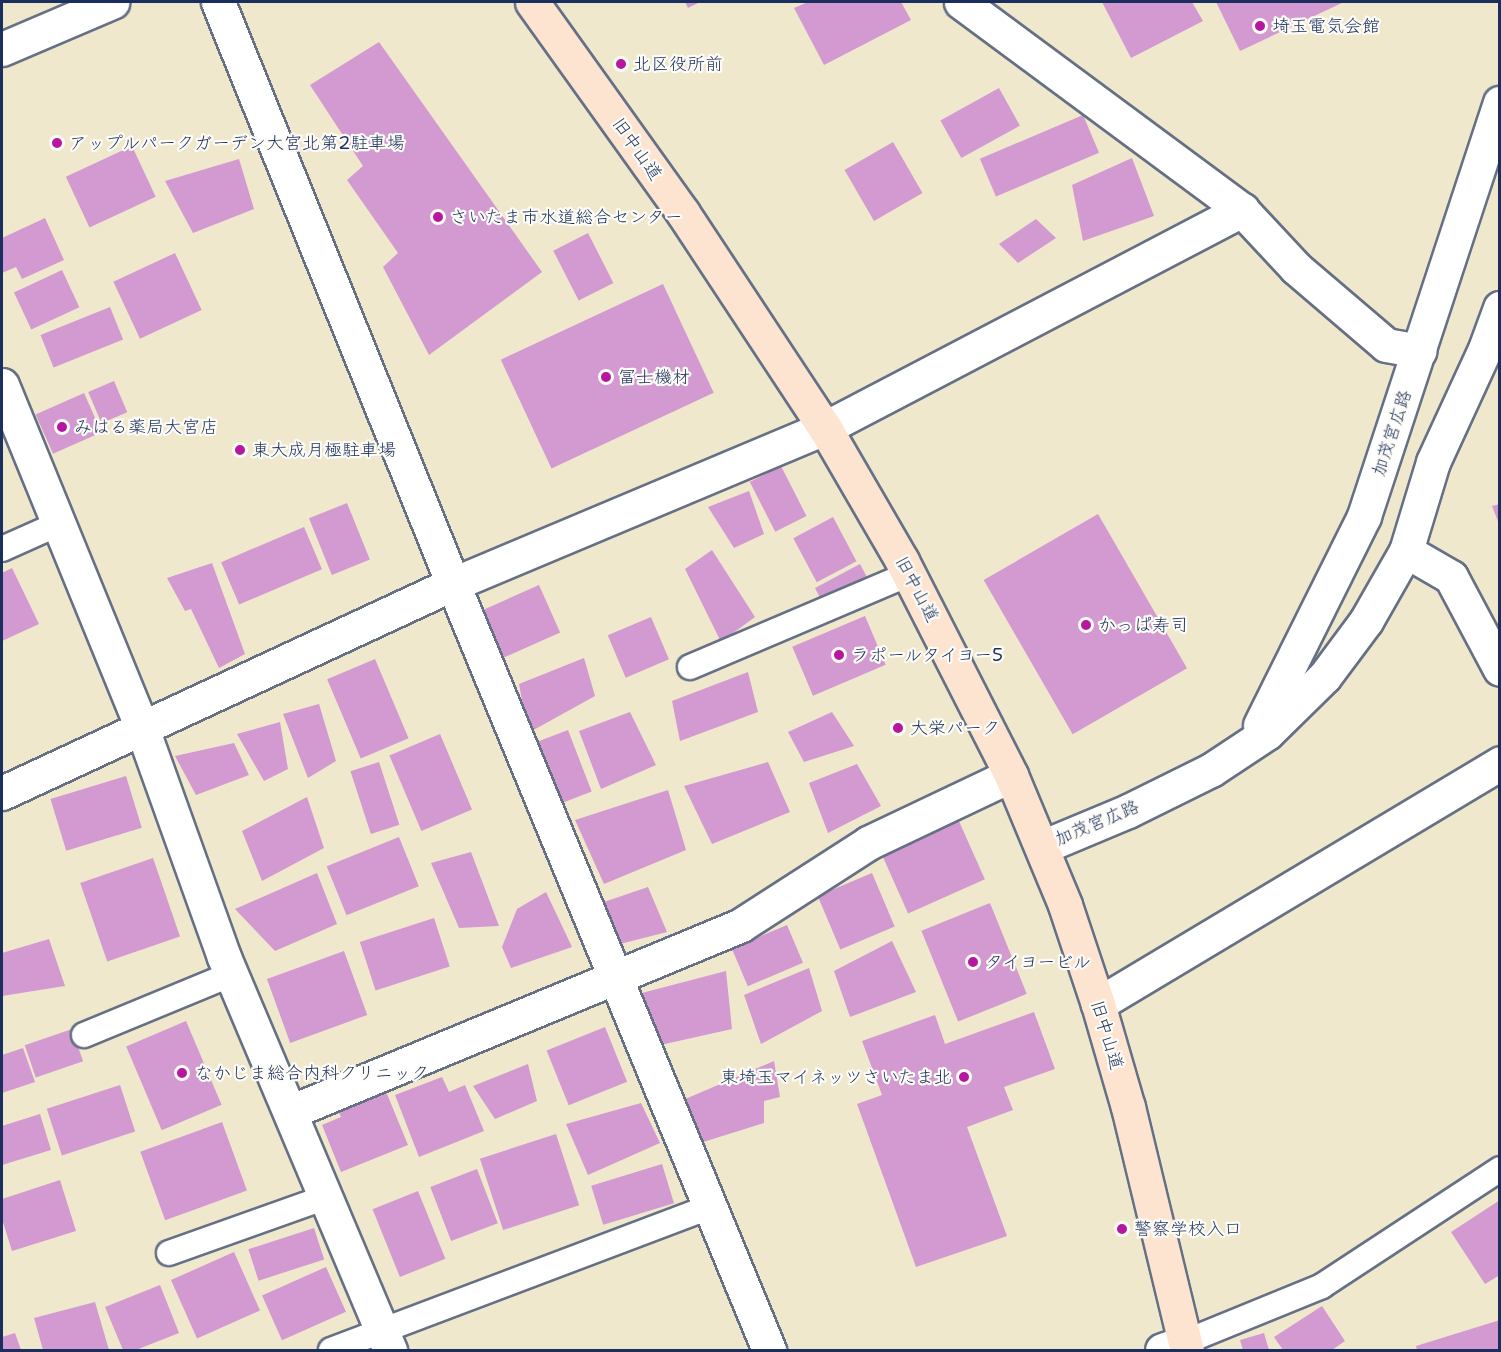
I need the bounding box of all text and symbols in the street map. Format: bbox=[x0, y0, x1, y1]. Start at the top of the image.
place label: 埼玉電気会館 bbox=[1272, 15, 1380, 37]
marker: 埼玉電気会館 bbox=[1253, 19, 1267, 33]
place label: 北区役所前 bbox=[633, 53, 723, 75]
marker: 北区役所前 bbox=[614, 57, 628, 71]
street label: 旧中山道 bbox=[608, 113, 666, 185]
place label: アップルパークガーデン大宮北第2駐車場 bbox=[69, 132, 406, 154]
marker: アップルパークガーデン大宮北第2駐車場 bbox=[50, 136, 64, 150]
place label: さいたま市水道総合センター bbox=[450, 206, 684, 228]
marker: さいたま市水道総合センター bbox=[431, 210, 445, 224]
place label: 冨士機材 bbox=[618, 366, 690, 388]
marker: 冨士機材 bbox=[599, 370, 613, 384]
street label: 加茂宮広路 bbox=[1368, 387, 1416, 479]
place label: みはる薬局大宮店 bbox=[74, 416, 218, 438]
marker: みはる薬局大宮店 bbox=[55, 420, 69, 434]
place label: 東大成月極駐車場 bbox=[252, 439, 396, 461]
marker: 東大成月極駐車場 bbox=[233, 443, 247, 457]
street label: 旧中山道 bbox=[891, 552, 943, 626]
place label: かっぱ寿司 bbox=[1098, 614, 1188, 636]
marker: かっぱ寿司 bbox=[1079, 618, 1093, 632]
place label: ラポールタイヨー5 bbox=[851, 644, 1005, 666]
marker: ラポールタイヨー5 bbox=[832, 648, 846, 662]
place label: 大栄パーク bbox=[910, 717, 1000, 739]
marker: 大栄パーク bbox=[891, 721, 905, 735]
street label: 加茂宮広路 bbox=[1051, 795, 1143, 851]
place label: タイヨービル bbox=[985, 951, 1092, 973]
marker: タイヨービル bbox=[966, 955, 980, 969]
street label: 旧中山道 bbox=[1086, 997, 1128, 1073]
place label: なかじま総合内科クリニック bbox=[195, 1062, 429, 1084]
marker: なかじま総合内科クリニック bbox=[173, 1064, 191, 1082]
place label: 東埼玉マイネッツさいたま北 bbox=[718, 1066, 952, 1088]
marker: 東埼玉マイネッツさいたま北 bbox=[957, 1070, 971, 1084]
place label: 警察学校入口 bbox=[1134, 1218, 1242, 1240]
marker: 警察学校入口 bbox=[1115, 1222, 1129, 1236]

